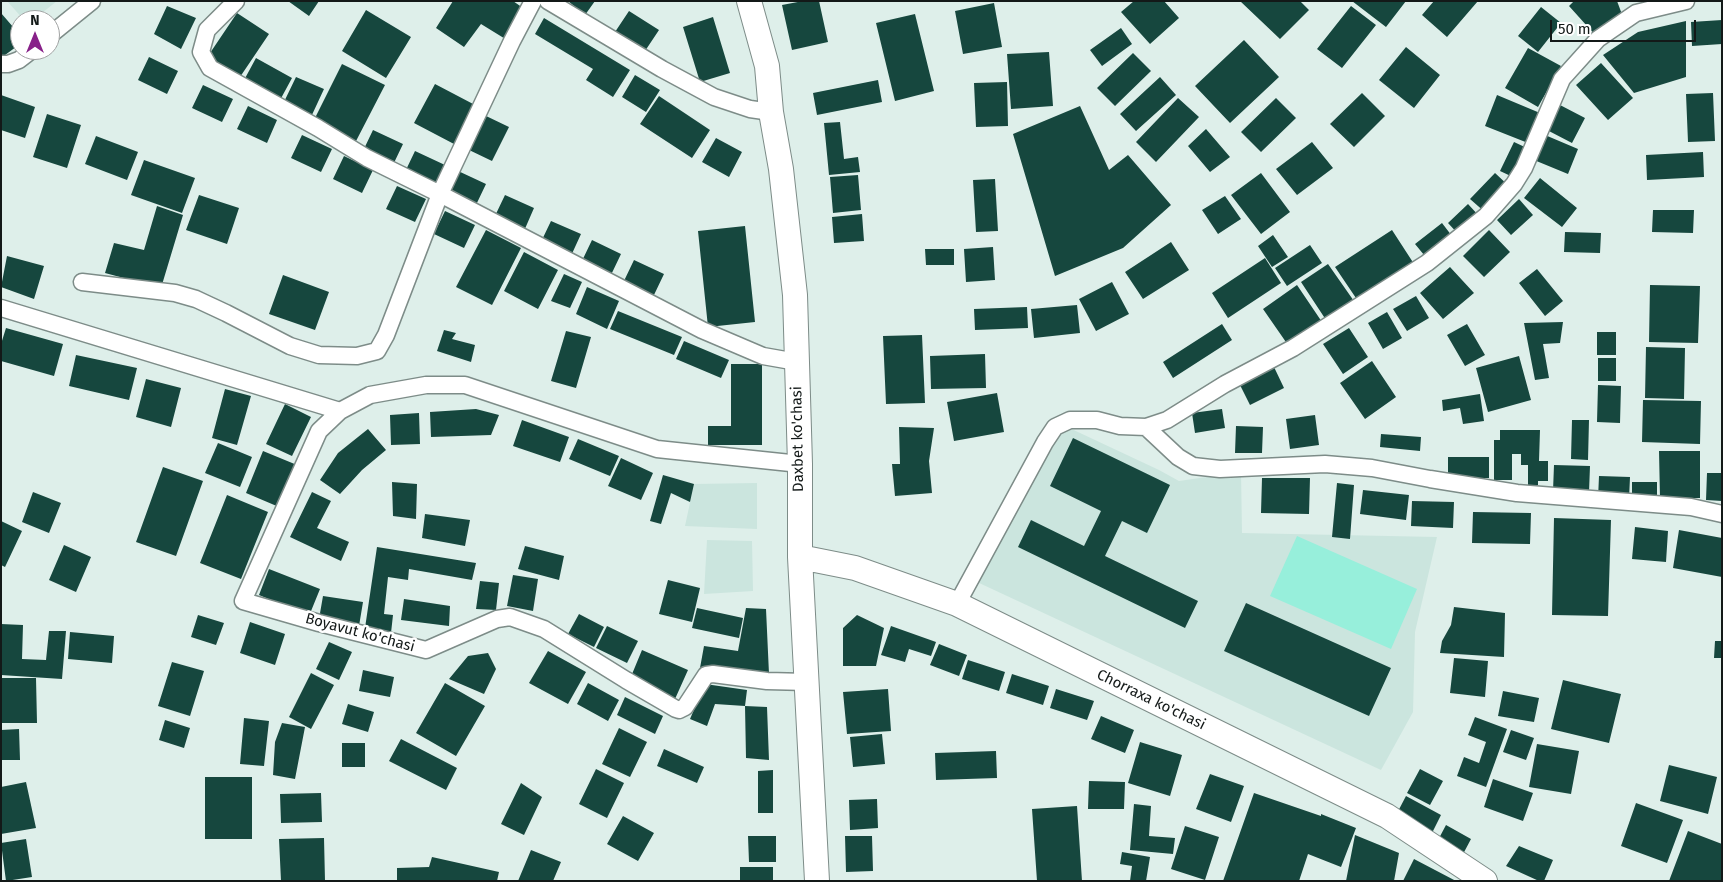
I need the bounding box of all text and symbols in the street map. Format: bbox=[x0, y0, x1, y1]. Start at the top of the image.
north arrow bbox=[10, 10, 60, 60]
scale bar bbox=[1553, 10, 1699, 42]
text: N bbox=[30, 12, 40, 29]
text: 50 m bbox=[1558, 20, 1591, 38]
street label: Daxbet ko'chasi bbox=[788, 386, 808, 492]
street label: Boyavut ko'chasi bbox=[303, 610, 417, 656]
street label: Chorraxa ko'chasi bbox=[1094, 666, 1208, 734]

